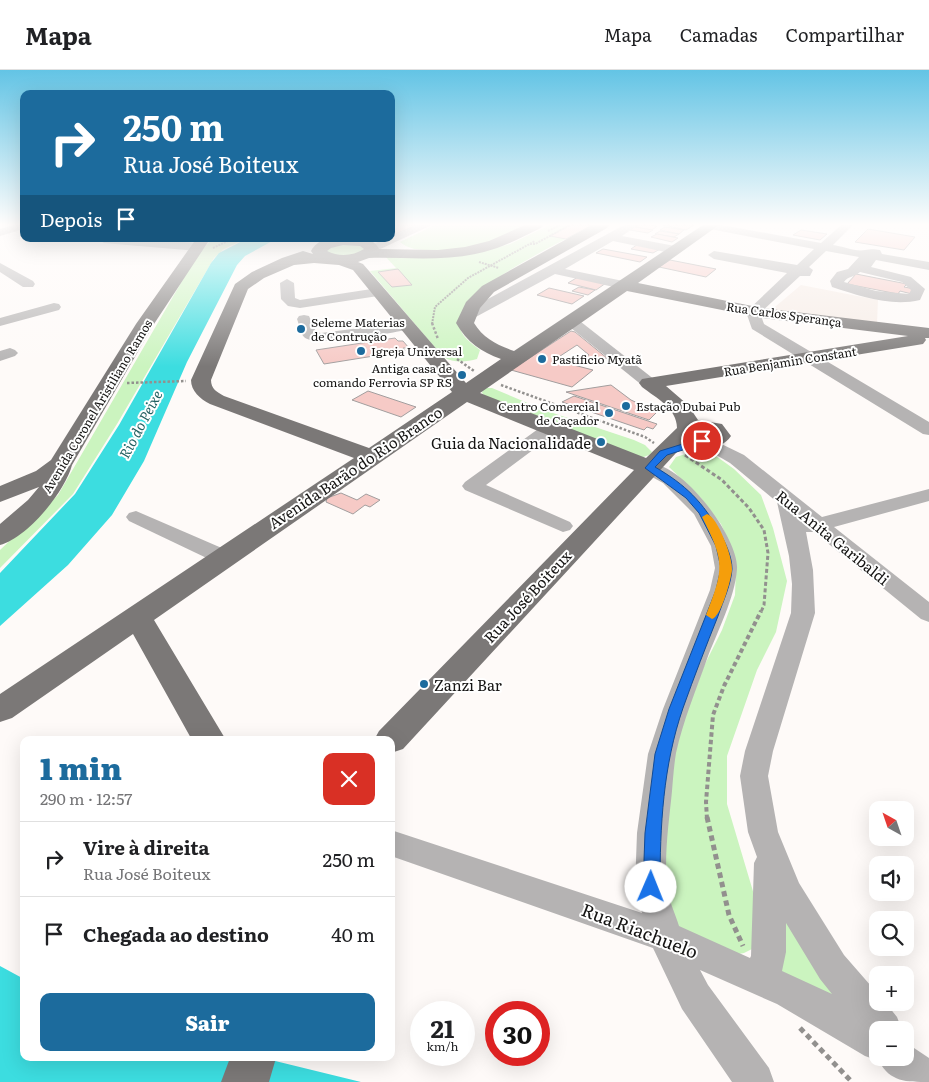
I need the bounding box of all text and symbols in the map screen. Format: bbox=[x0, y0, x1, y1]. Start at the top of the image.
text: Mapa bbox=[25, 17, 92, 52]
text: Mapa bbox=[604, 21, 652, 48]
text: Camadas bbox=[680, 21, 757, 48]
text: Compartilhar bbox=[785, 21, 904, 48]
text: 250 m bbox=[123, 100, 224, 152]
icon: right bbox=[40, 110, 105, 175]
text: Rua José Boiteux bbox=[123, 147, 298, 180]
text: Depois bbox=[40, 205, 102, 233]
icon: arrive bbox=[112, 205, 140, 233]
street label: Rua Carlos Sperança bbox=[725, 297, 843, 331]
place label: Seleme Materias de Contrução bbox=[311, 313, 405, 345]
street label: Avenida Coronel Aristiliano Ramos bbox=[38, 315, 156, 496]
marker: Seleme Materias de Contrução bbox=[295, 323, 307, 335]
place label: Igreja Universal bbox=[371, 342, 462, 360]
street label: Rua Benjamin Constant bbox=[722, 342, 858, 380]
marker: Igreja Universal bbox=[355, 345, 367, 357]
place label: Pastificio Myatã bbox=[552, 350, 642, 368]
marker: Pastificio Myatã bbox=[536, 353, 548, 365]
place label: Antiga casa de comando Ferrovia SP RS bbox=[313, 359, 452, 391]
marker: Antiga casa de comando Ferrovia SP RS bbox=[456, 369, 468, 381]
water label: Rio do Peixe bbox=[114, 386, 166, 462]
place label: Centro Comercial de Caçador bbox=[498, 397, 599, 429]
place label: Estação Dubai Pub bbox=[636, 397, 740, 415]
street label: Avenida Barão do Rio Branco bbox=[264, 400, 447, 534]
marker: Estação Dubai Pub bbox=[620, 400, 632, 412]
marker: Centro Comercial de Caçador bbox=[603, 407, 615, 419]
pin bbox=[681, 420, 723, 462]
icon: arrive bbox=[688, 427, 716, 455]
place label: Guia da Nacionalidade bbox=[431, 431, 591, 454]
marker: Guia da Nacionalidade bbox=[595, 436, 607, 448]
street label: Rua Anita Garibaldi bbox=[771, 484, 895, 590]
street label: Rua José Boiteux bbox=[478, 544, 577, 648]
place label: Zanzi Bar bbox=[434, 673, 502, 696]
marker: Zanzi Bar bbox=[418, 678, 430, 690]
text: 1 min bbox=[40, 745, 122, 789]
button: close bbox=[323, 753, 375, 805]
text: 290 m · 12:57 bbox=[40, 786, 132, 810]
north arrow bbox=[869, 801, 914, 846]
map controls bbox=[869, 801, 914, 1066]
text: Vire à direita bbox=[83, 833, 210, 861]
icon: right bbox=[40, 845, 68, 873]
text: 250 m bbox=[323, 845, 375, 873]
button: sound bbox=[869, 856, 914, 901]
position arrow bbox=[624, 860, 676, 912]
text: Rua José Boiteux bbox=[83, 861, 211, 885]
street label: Rua Riachuelo bbox=[578, 895, 702, 965]
button: search bbox=[869, 911, 914, 956]
icon: arrive bbox=[40, 920, 68, 948]
text: Chegada ao destino bbox=[83, 920, 269, 948]
text: 40 m bbox=[331, 920, 375, 948]
button: + bbox=[869, 966, 914, 1011]
button: Sair bbox=[40, 993, 375, 1051]
speed limit sign: 30 bbox=[485, 1001, 550, 1066]
text: 21 bbox=[431, 1009, 454, 1046]
button: − bbox=[869, 1021, 914, 1066]
text: km/h bbox=[427, 1037, 458, 1055]

